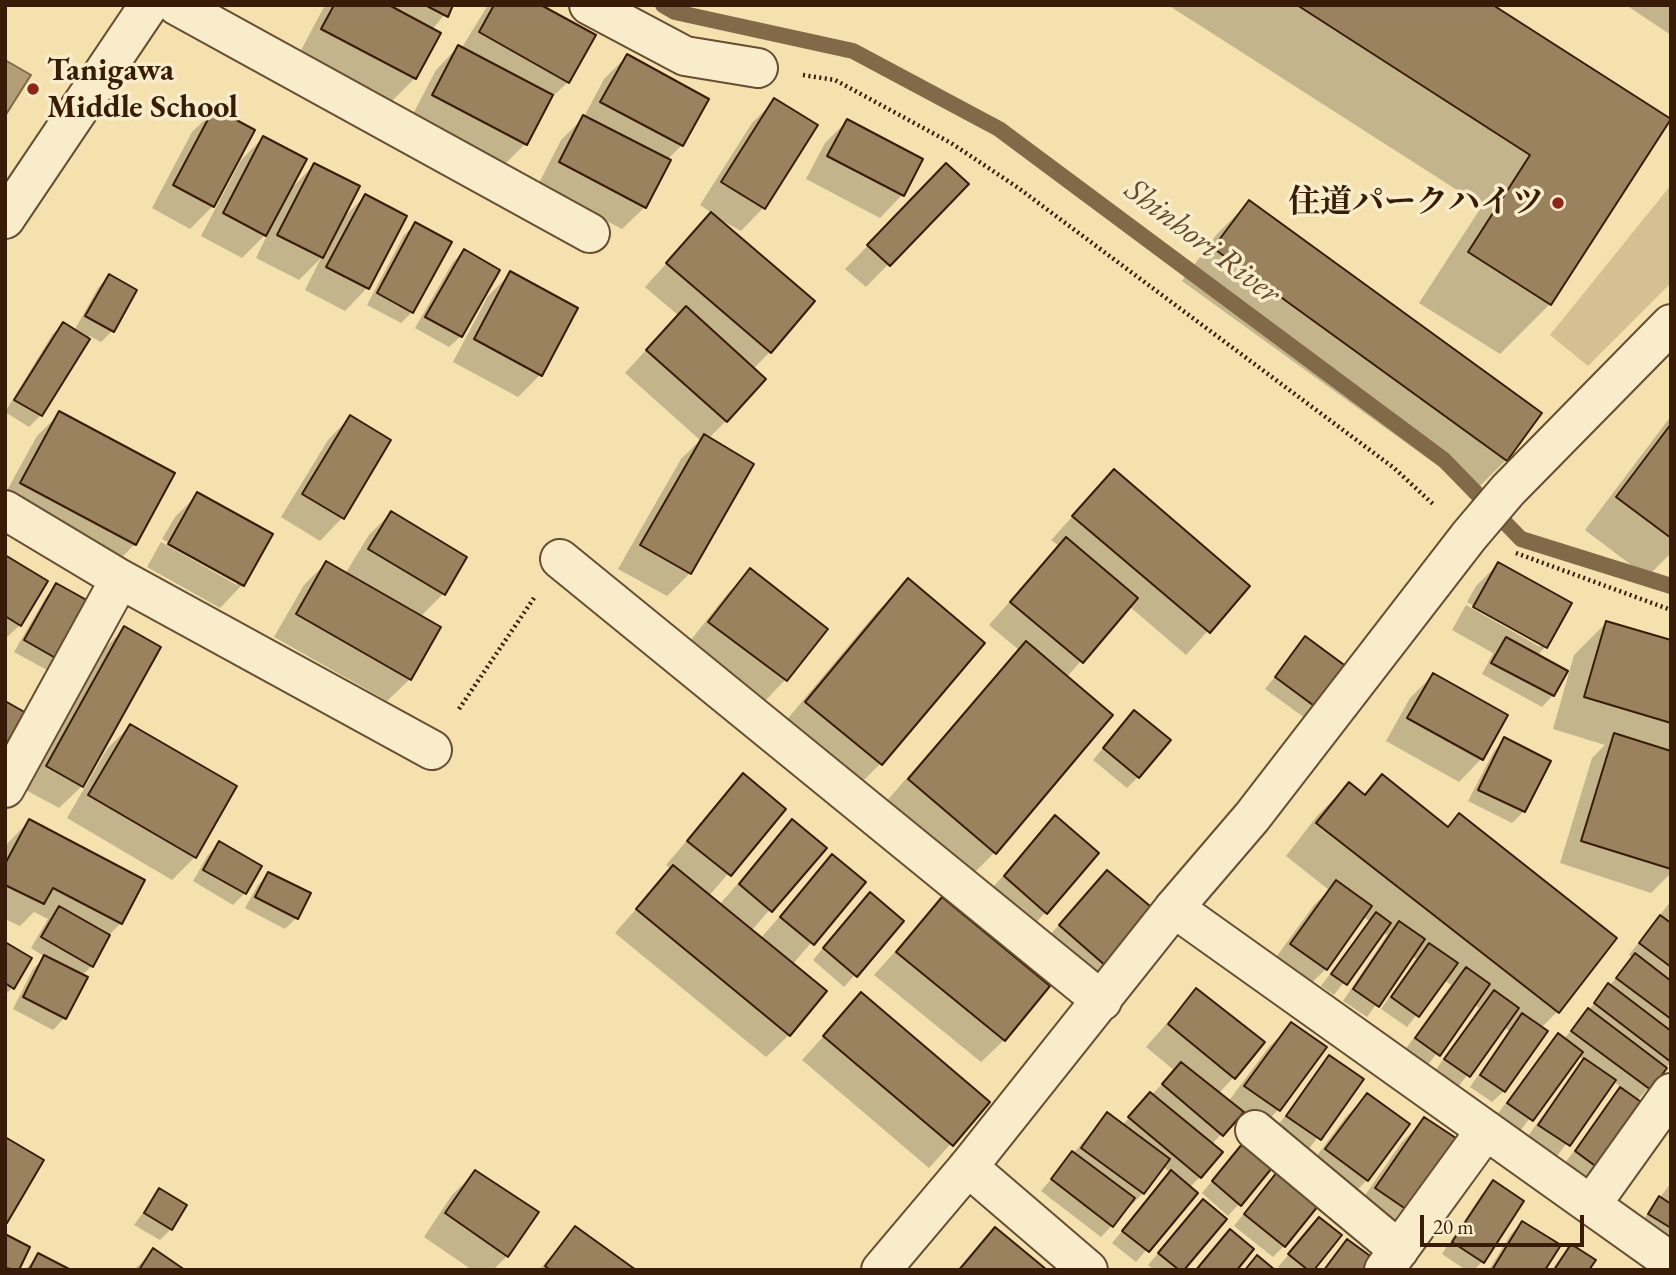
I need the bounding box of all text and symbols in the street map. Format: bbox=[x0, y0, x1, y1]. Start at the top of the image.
place label: Tanigawa Middle School bbox=[47, 52, 238, 127]
marker: Tanigawa Middle School bbox=[25, 81, 41, 97]
water label: Shinhori River bbox=[1116, 171, 1288, 313]
place label: 住道パークハイツ bbox=[1288, 184, 1544, 222]
marker: 住道パークハイツ bbox=[1550, 195, 1566, 211]
scale bar bbox=[1424, 1202, 1588, 1246]
text: 20 m bbox=[1433, 1213, 1474, 1240]

